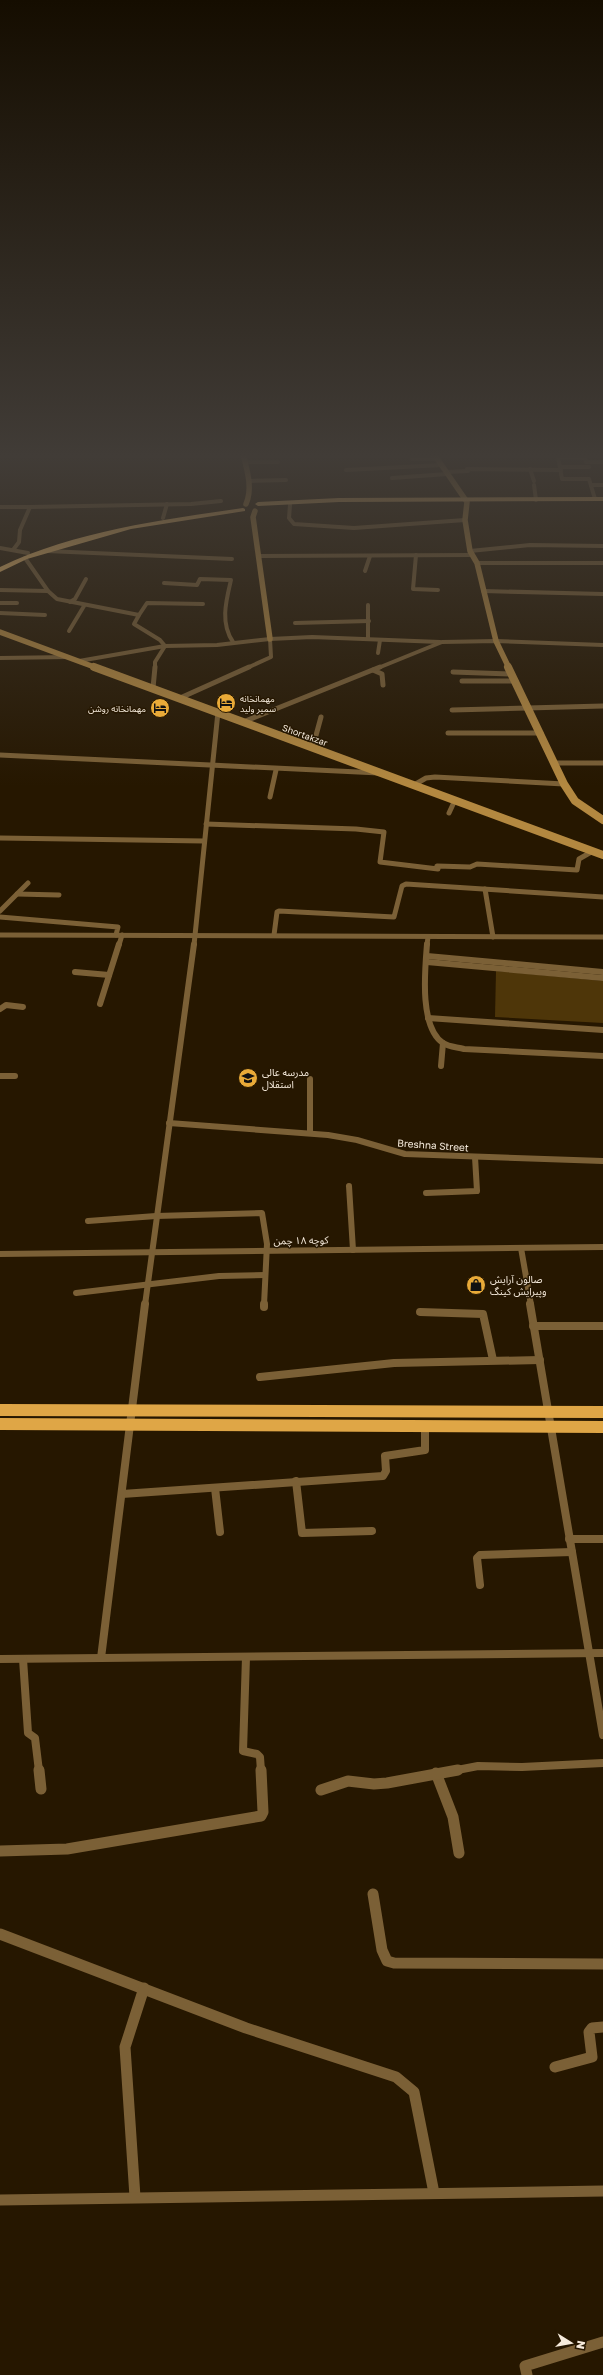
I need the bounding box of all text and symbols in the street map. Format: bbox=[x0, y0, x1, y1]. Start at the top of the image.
hotel icon: مهمانخانه سمیر ولید bbox=[215, 692, 237, 714]
place label: مهمانخانه سمیر ولید bbox=[240, 693, 276, 715]
hotel icon: مهمانخانه روشن bbox=[149, 697, 171, 719]
place label: مهمانخانه روشن bbox=[88, 703, 146, 715]
street label: Shortakzar bbox=[281, 722, 330, 748]
place label: مدرسه عالی استقلال bbox=[262, 1066, 309, 1091]
school or university icon: مدرسه عالی استقلال bbox=[237, 1067, 259, 1089]
street label: Breshna Street bbox=[397, 1137, 469, 1153]
street label: كوچه ١٨ چمن bbox=[273, 1234, 330, 1248]
place label: صالون آرایش وپیرایش کینگ bbox=[490, 1273, 547, 1298]
shop icon: صالون آرایش وپیرایش کینگ bbox=[465, 1274, 487, 1296]
north arrow bbox=[551, 2323, 591, 2363]
text: N bbox=[574, 2340, 588, 2350]

